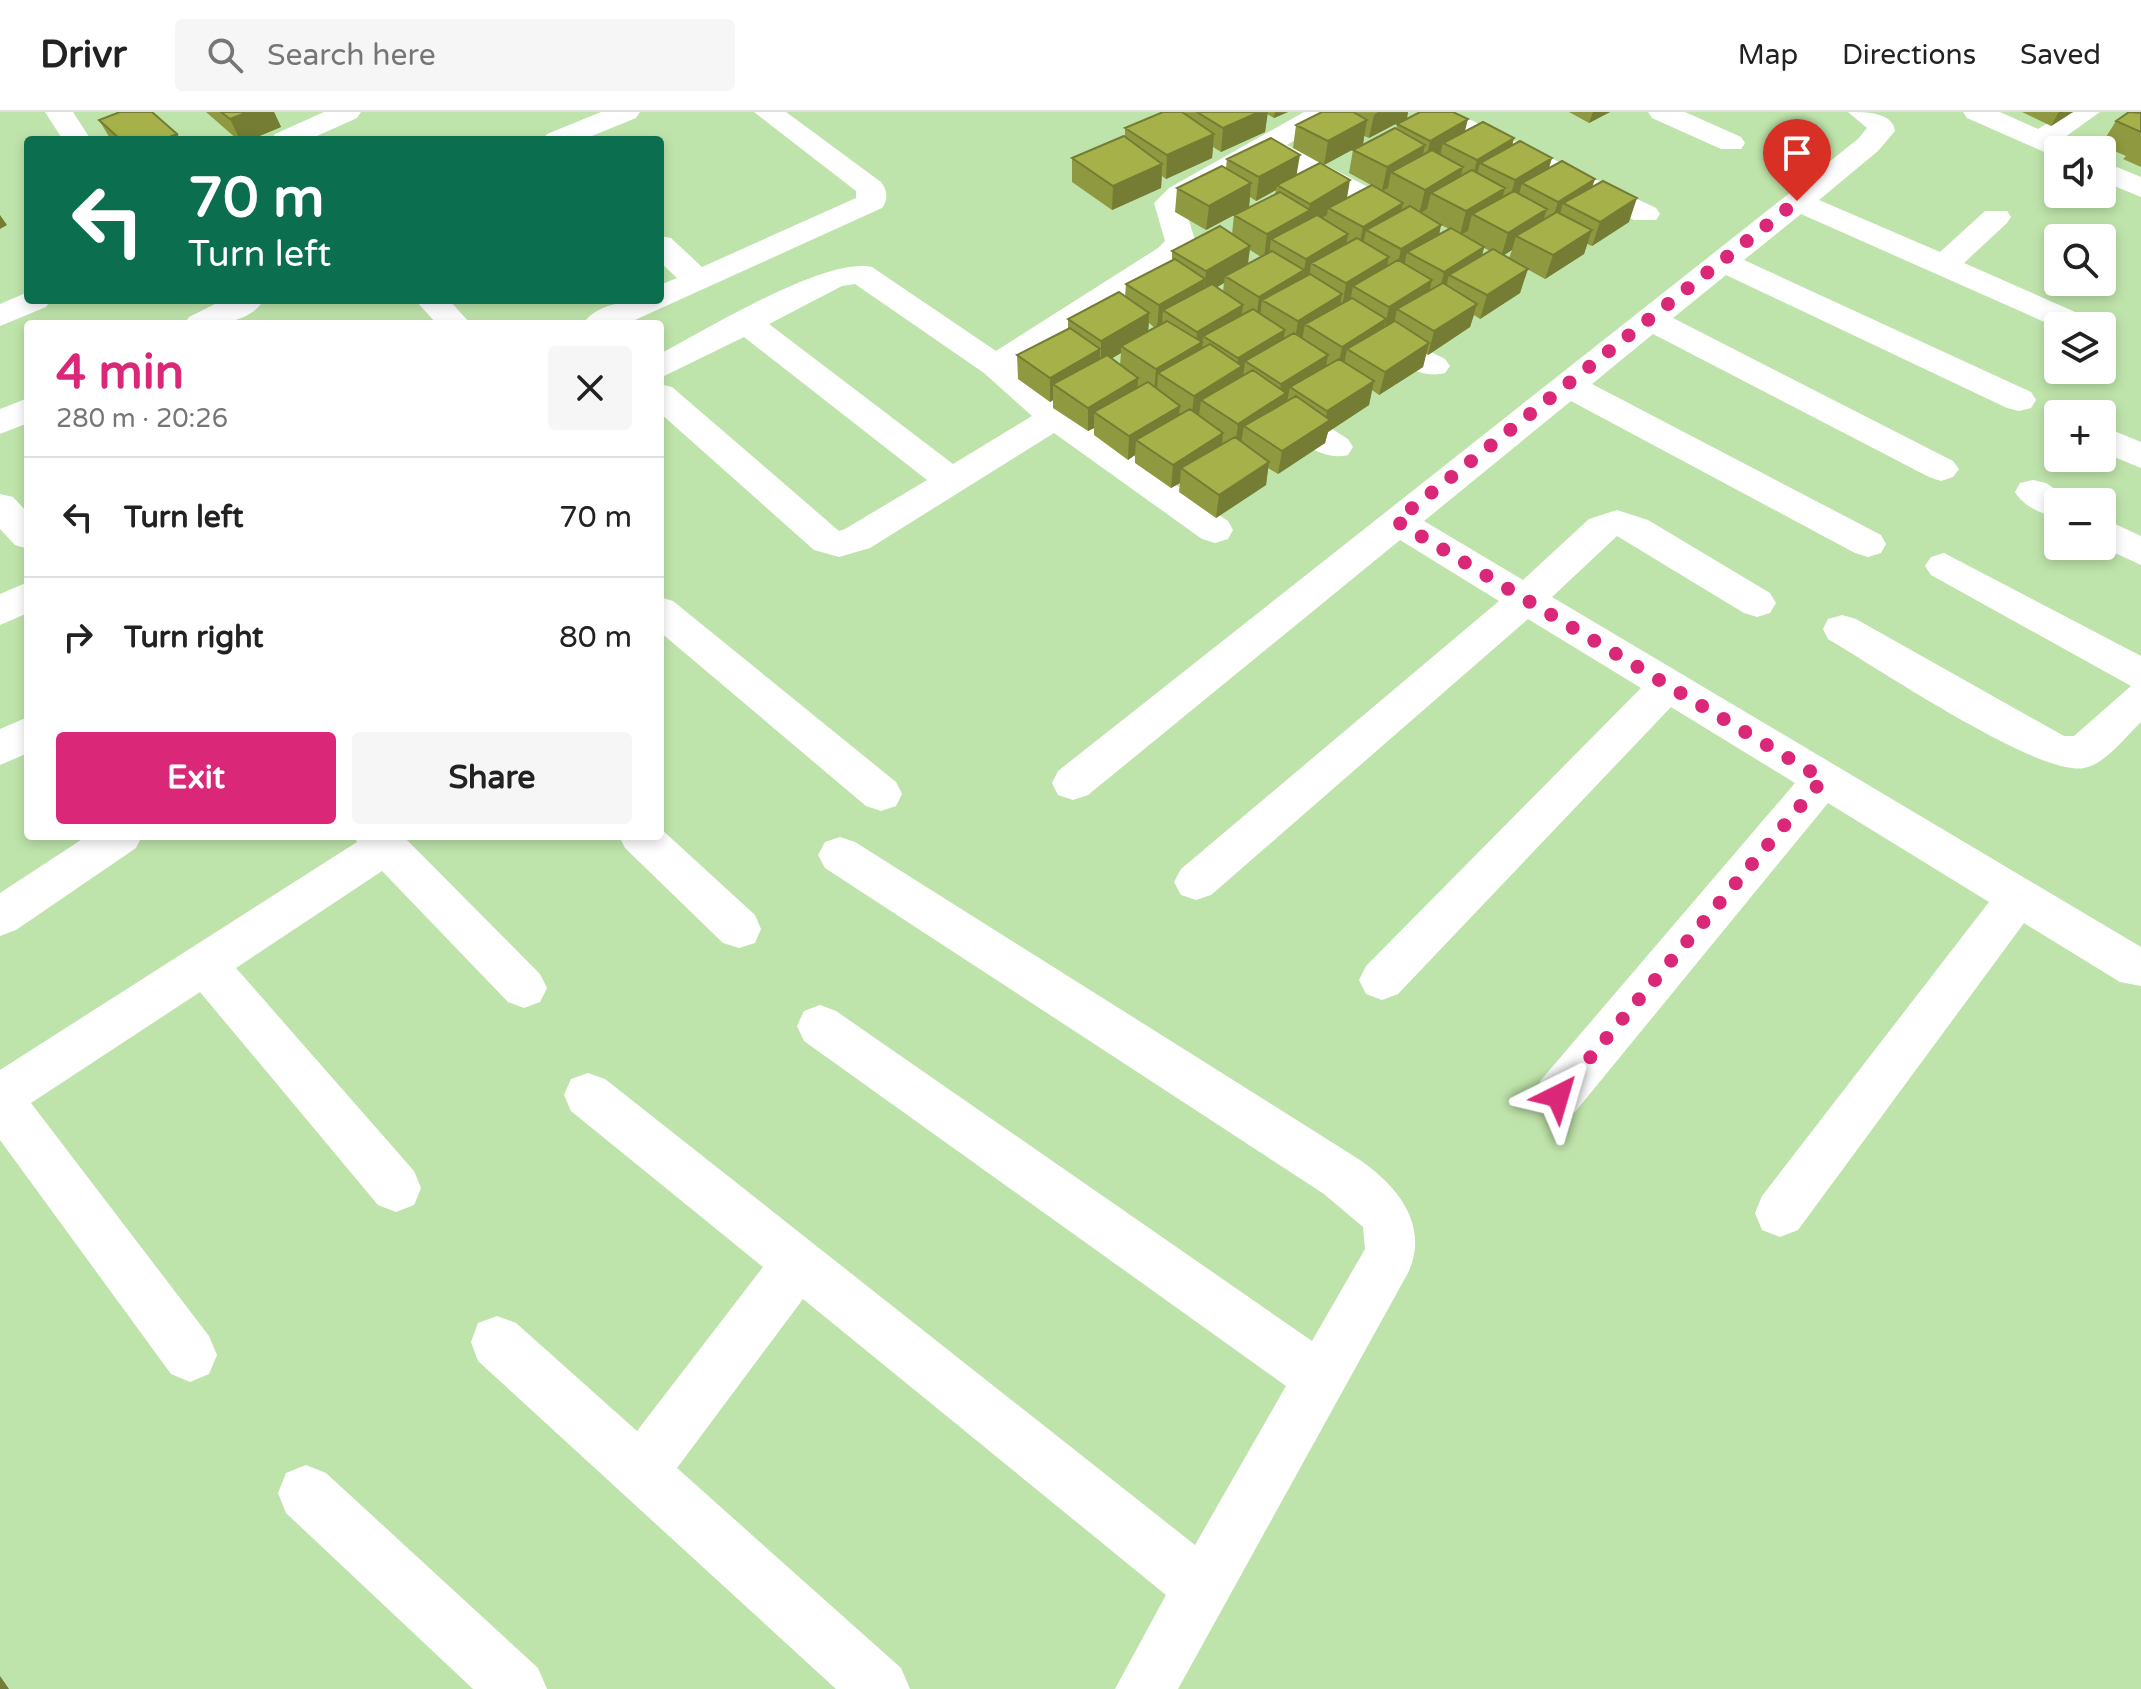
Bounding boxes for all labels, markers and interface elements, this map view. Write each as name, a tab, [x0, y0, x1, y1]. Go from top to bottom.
search box	[175, 19, 735, 91]
text: Drivr	[40, 32, 127, 78]
icon: search	[203, 33, 247, 77]
text: Search here	[267, 37, 436, 74]
text: Map	[1738, 38, 1798, 72]
text: Directions	[1842, 38, 1976, 72]
text: Saved	[2020, 38, 2101, 72]
pin	[1763, 119, 1831, 201]
icon: arrive	[1775, 131, 1819, 175]
map controls	[2044, 136, 2116, 560]
button: sound	[2044, 136, 2116, 208]
text: 70 m	[188, 165, 324, 232]
icon: left	[56, 168, 160, 272]
button: search	[2044, 224, 2116, 296]
text: Turn left	[188, 233, 331, 276]
button: layers	[2044, 312, 2116, 384]
text: 4 min	[56, 344, 184, 402]
button: close	[548, 346, 632, 430]
button: +	[2044, 400, 2116, 472]
text: 280 m · 20:26	[56, 403, 228, 434]
button: −	[2044, 488, 2116, 560]
icon: left	[56, 495, 100, 539]
text: Turn left	[124, 499, 243, 536]
text: 70 m	[559, 499, 632, 536]
icon: right	[56, 615, 100, 659]
text: Turn right	[124, 619, 264, 656]
text: 80 m	[559, 619, 632, 656]
button: Exit	[56, 732, 336, 824]
button: Share	[352, 732, 632, 824]
position arrow	[1516, 1054, 1600, 1138]

